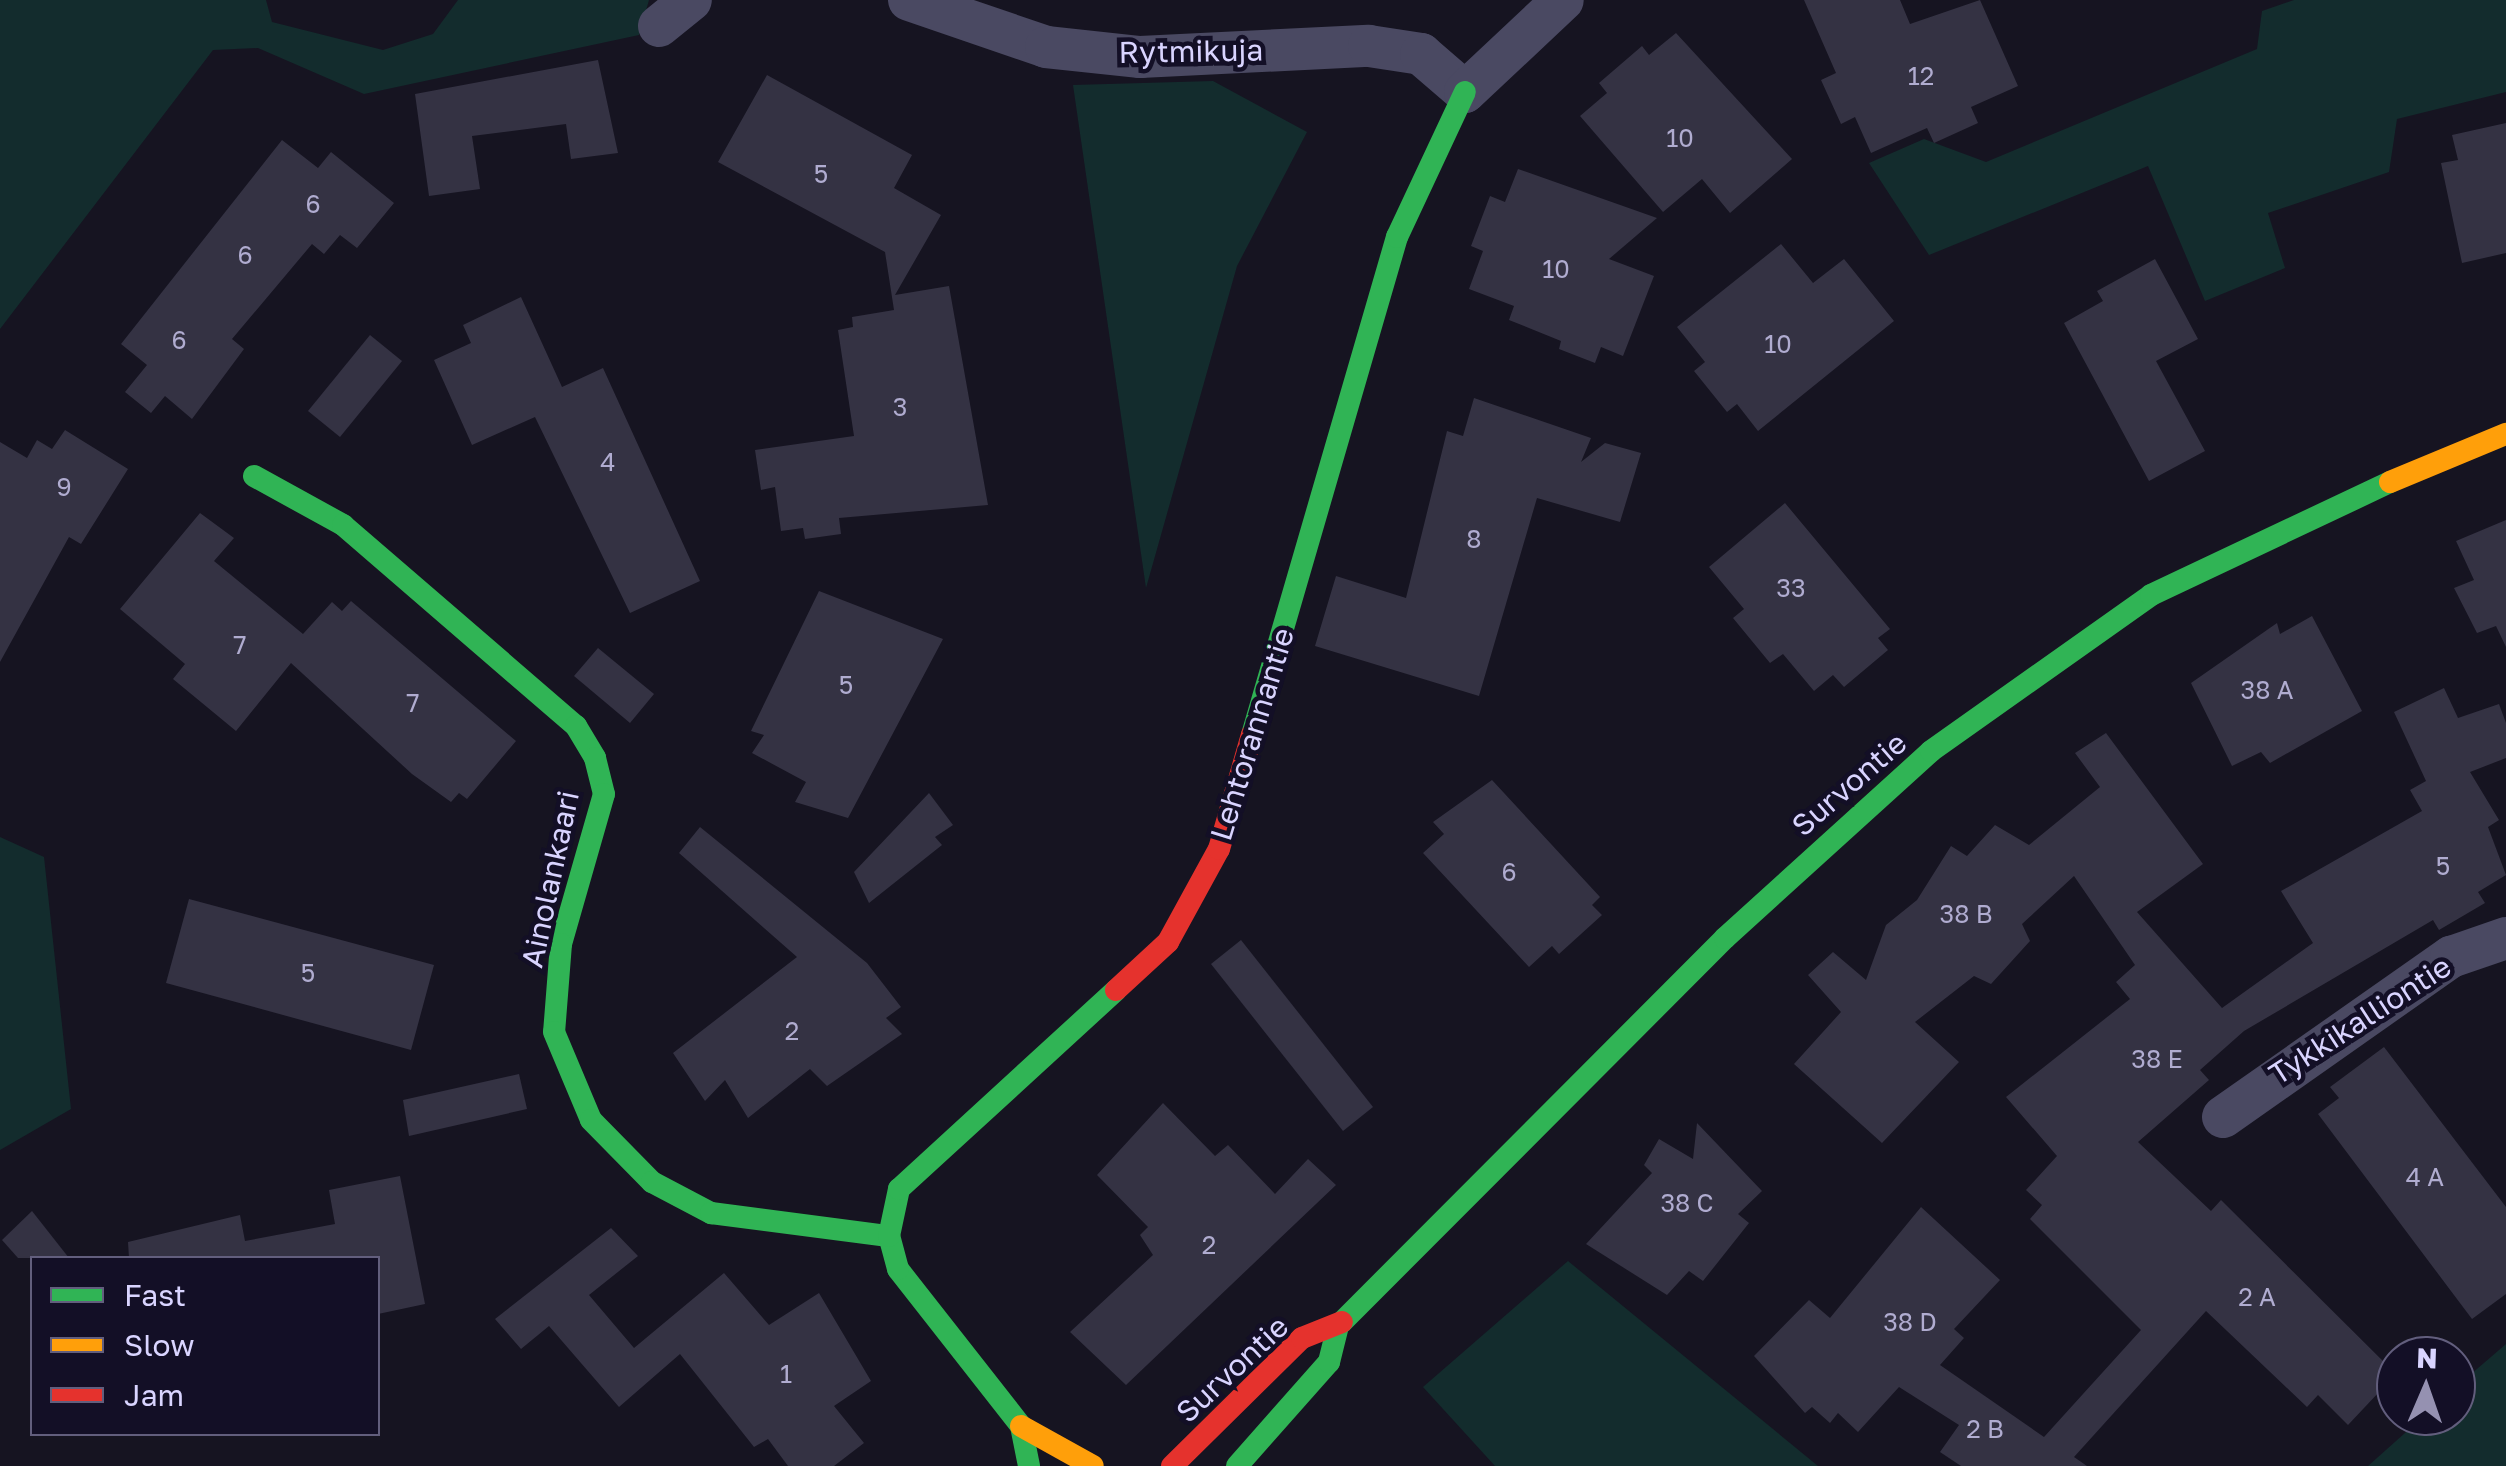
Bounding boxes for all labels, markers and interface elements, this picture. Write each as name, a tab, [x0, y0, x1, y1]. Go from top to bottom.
street label: Rytmikuja	[1118, 32, 1264, 70]
house number: 12	[1908, 61, 1934, 91]
house number: 10	[1666, 123, 1694, 153]
house number: 5	[814, 159, 828, 189]
house number: 6	[305, 189, 321, 219]
house number: 6	[237, 240, 253, 270]
house number: 10	[1542, 254, 1570, 284]
house number: 6	[171, 325, 187, 355]
house number: 10	[1764, 329, 1792, 359]
house number: 3	[893, 392, 907, 422]
house number: 4	[600, 447, 616, 477]
house number: 9	[56, 472, 72, 502]
house number: 8	[1466, 524, 1482, 554]
house number: 33	[1776, 573, 1806, 603]
street label: Lehtorannantie	[1203, 623, 1301, 845]
house number: 7	[233, 630, 247, 660]
house number: 5	[839, 670, 853, 700]
house number: 38 A	[2241, 675, 2293, 705]
house number: 7	[406, 688, 420, 718]
street label: Survontie	[1784, 725, 1914, 843]
street label: Ainolankaari	[514, 787, 586, 971]
house number: 5	[2436, 851, 2450, 881]
house number: 6	[1501, 857, 1517, 887]
house number: 38 B	[1940, 899, 1992, 929]
street label: Tykkikalliontie	[2262, 948, 2458, 1092]
house number: 5	[301, 958, 315, 988]
house number: 2	[785, 1016, 799, 1046]
house number: 38 E	[2131, 1044, 2183, 1074]
house number: 4 A	[2406, 1162, 2444, 1192]
house number: 38 C	[1660, 1188, 1714, 1218]
house number: 2	[1202, 1230, 1216, 1260]
legend	[30, 1256, 380, 1436]
text: Fast	[124, 1277, 186, 1313]
house number: 2 A	[2238, 1282, 2276, 1312]
house number: 38 D	[1883, 1307, 1937, 1337]
street label: Survontie	[1169, 1308, 1295, 1430]
text: Slow	[124, 1327, 195, 1363]
north arrow	[2376, 1336, 2476, 1436]
text: N	[2416, 1341, 2438, 1374]
house number: 1	[780, 1359, 792, 1389]
text: Jam	[124, 1377, 184, 1413]
house number: 2 B	[1966, 1414, 2004, 1444]

